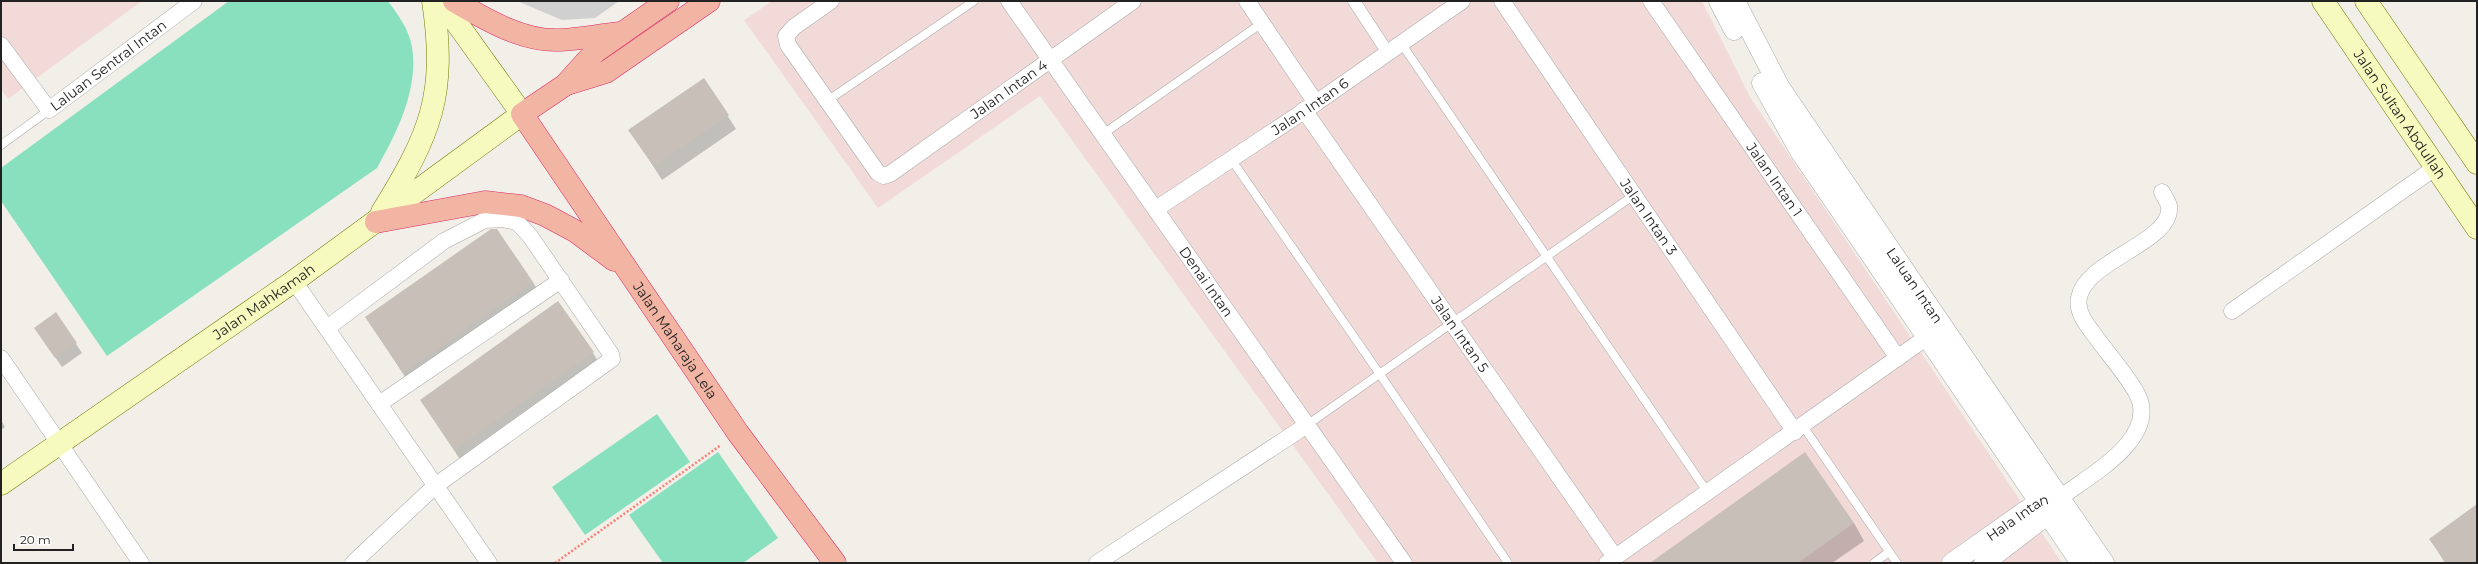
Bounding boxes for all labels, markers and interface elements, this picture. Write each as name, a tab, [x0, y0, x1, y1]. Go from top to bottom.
street label: Laluan Sentral Intan	[47, 16, 170, 115]
street label: Jalan Sultan Abdullah	[2349, 45, 2450, 183]
street label: Jalan Intan 4	[966, 55, 1052, 123]
street label: Jalan Intan 6	[1267, 74, 1353, 140]
street label: Jalan Intan 1	[1742, 138, 1806, 220]
street label: Jalan Intan 3	[1616, 174, 1681, 259]
street label: Denai Intan	[1175, 243, 1237, 320]
street label: Laluan Intan	[1882, 244, 1947, 327]
street label: Jalan Mahkamah	[208, 260, 319, 344]
street label: Jalan Maharaja Lela	[629, 278, 721, 402]
street label: Jalan Intan 5	[1427, 292, 1493, 376]
street label: Hala Intan	[1983, 490, 2050, 545]
scale bar	[14, 526, 73, 552]
text: 20 m	[20, 532, 51, 547]

